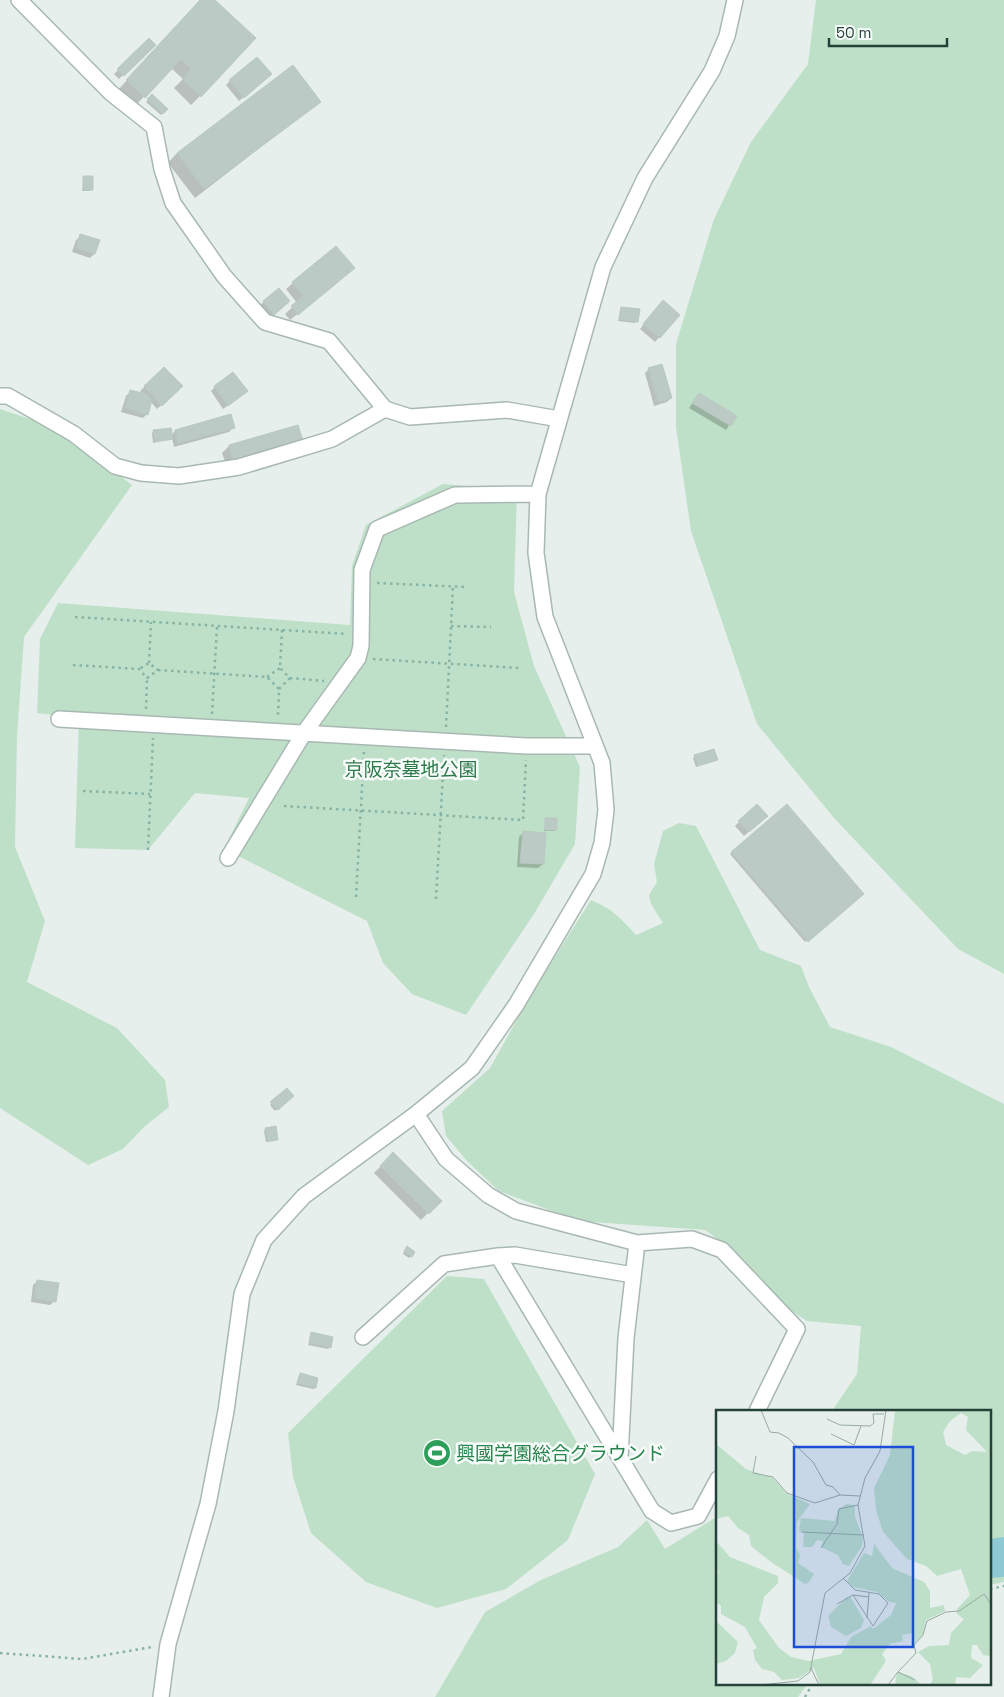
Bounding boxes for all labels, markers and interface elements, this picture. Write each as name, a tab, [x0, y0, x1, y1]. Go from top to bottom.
scale bar	[829, 15, 946, 47]
text: 50 m	[836, 23, 871, 42]
park label: 京阪奈墓地公園	[344, 757, 478, 782]
inset map	[716, 1410, 992, 1684]
sports icon: 興國学園総合グラウンド	[422, 1438, 452, 1468]
place label: 興國学園総合グラウンド	[456, 1441, 665, 1466]

